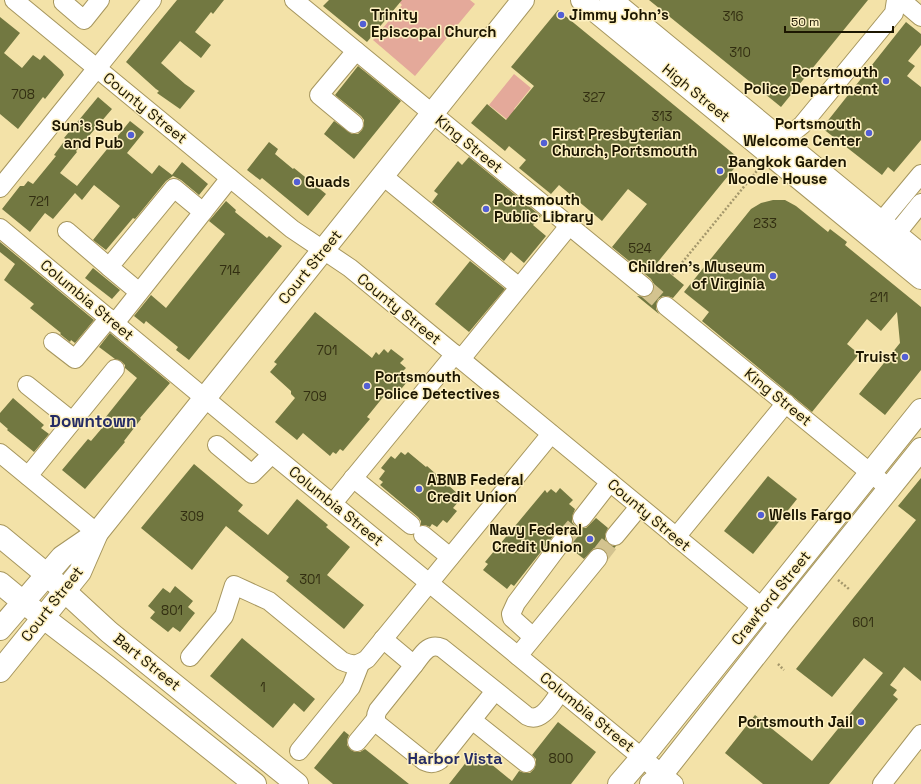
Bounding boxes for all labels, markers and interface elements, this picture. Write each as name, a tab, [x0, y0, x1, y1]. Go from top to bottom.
place label: Trinity Episcopal Church	[371, 5, 496, 41]
place label: Jimmy John's	[569, 5, 669, 24]
house number: 316	[722, 8, 744, 25]
scale bar	[785, 8, 893, 34]
marker: Jimmy John's	[556, 10, 566, 20]
text: 50 m	[791, 14, 819, 30]
marker: Trinity Episcopal Church	[358, 19, 368, 29]
house number: 310	[729, 44, 751, 61]
street label: High Street	[658, 59, 734, 126]
place label: Portsmouth Police Department	[744, 62, 878, 98]
street label: County Street	[99, 68, 191, 147]
marker: Portsmouth Police Department	[881, 76, 891, 86]
house number: 708	[11, 86, 35, 103]
house number: 327	[583, 89, 605, 106]
house number: 313	[652, 108, 673, 125]
street label: King Street	[432, 111, 507, 177]
place label: Portsmouth Welcome Center	[743, 114, 861, 150]
place label: Sun's Sub and Pub	[52, 116, 123, 152]
place label: First Presbyterian Church, Portsmouth	[552, 124, 698, 160]
marker: Portsmouth Welcome Center	[864, 128, 874, 138]
marker: Sun's Sub and Pub	[126, 130, 136, 140]
marker: First Presbyterian Church, Portsmouth	[539, 138, 549, 148]
place label: Bangkok Garden Noodle House	[728, 152, 847, 188]
marker: Bangkok Garden Noodle House	[715, 166, 725, 176]
place label: Guads	[305, 172, 350, 191]
marker: Guads	[292, 177, 302, 187]
place label: Portsmouth Public Library	[494, 190, 594, 226]
house number: 721	[29, 193, 49, 210]
marker: Portsmouth Public Library	[481, 204, 491, 214]
house number: 233	[753, 215, 777, 232]
street label: Court Street	[274, 226, 345, 308]
house number: 524	[628, 240, 652, 257]
street label: Columbia Street	[37, 255, 138, 344]
place label: Children's Museum of Virginia	[628, 257, 765, 293]
house number: 714	[220, 262, 240, 279]
street label: County Street	[353, 269, 445, 348]
marker: Children's Museum of Virginia	[768, 271, 778, 281]
house number: 211	[870, 289, 888, 306]
house number: 701	[316, 342, 338, 359]
place label: Truist	[855, 347, 897, 366]
marker: Truist	[900, 352, 910, 362]
street label: King Street	[741, 364, 816, 430]
place label: Portsmouth Police Detectives	[375, 367, 500, 403]
marker: Portsmouth Police Detectives	[362, 381, 372, 391]
house number: 709	[303, 388, 327, 405]
district label: Downtown	[50, 410, 136, 432]
street label: Columbia Street	[285, 462, 388, 550]
place label: ABNB Federal Credit Union	[427, 470, 524, 506]
street label: County Street	[604, 474, 695, 555]
marker: ABNB Federal Credit Union	[414, 484, 424, 494]
place label: Wells Fargo	[769, 505, 852, 524]
house number: 309	[180, 508, 204, 525]
marker: Wells Fargo	[756, 510, 766, 520]
place label: Navy Federal Credit Union	[489, 520, 582, 556]
marker: Navy Federal Credit Union	[585, 534, 595, 544]
street label: Crawford Street	[727, 547, 814, 649]
street label: Court Street	[16, 562, 87, 645]
house number: 301	[299, 571, 321, 588]
house number: 801	[161, 602, 183, 619]
house number: 601	[852, 614, 874, 631]
street label: Bart Street	[110, 629, 185, 694]
street label: Columbia Street	[536, 668, 639, 756]
house number: 1	[260, 679, 266, 696]
place label: Portsmouth Jail	[738, 712, 853, 731]
marker: Portsmouth Jail	[856, 717, 866, 727]
district label: Harbor Vista	[407, 748, 503, 769]
house number: 800	[549, 750, 573, 767]

